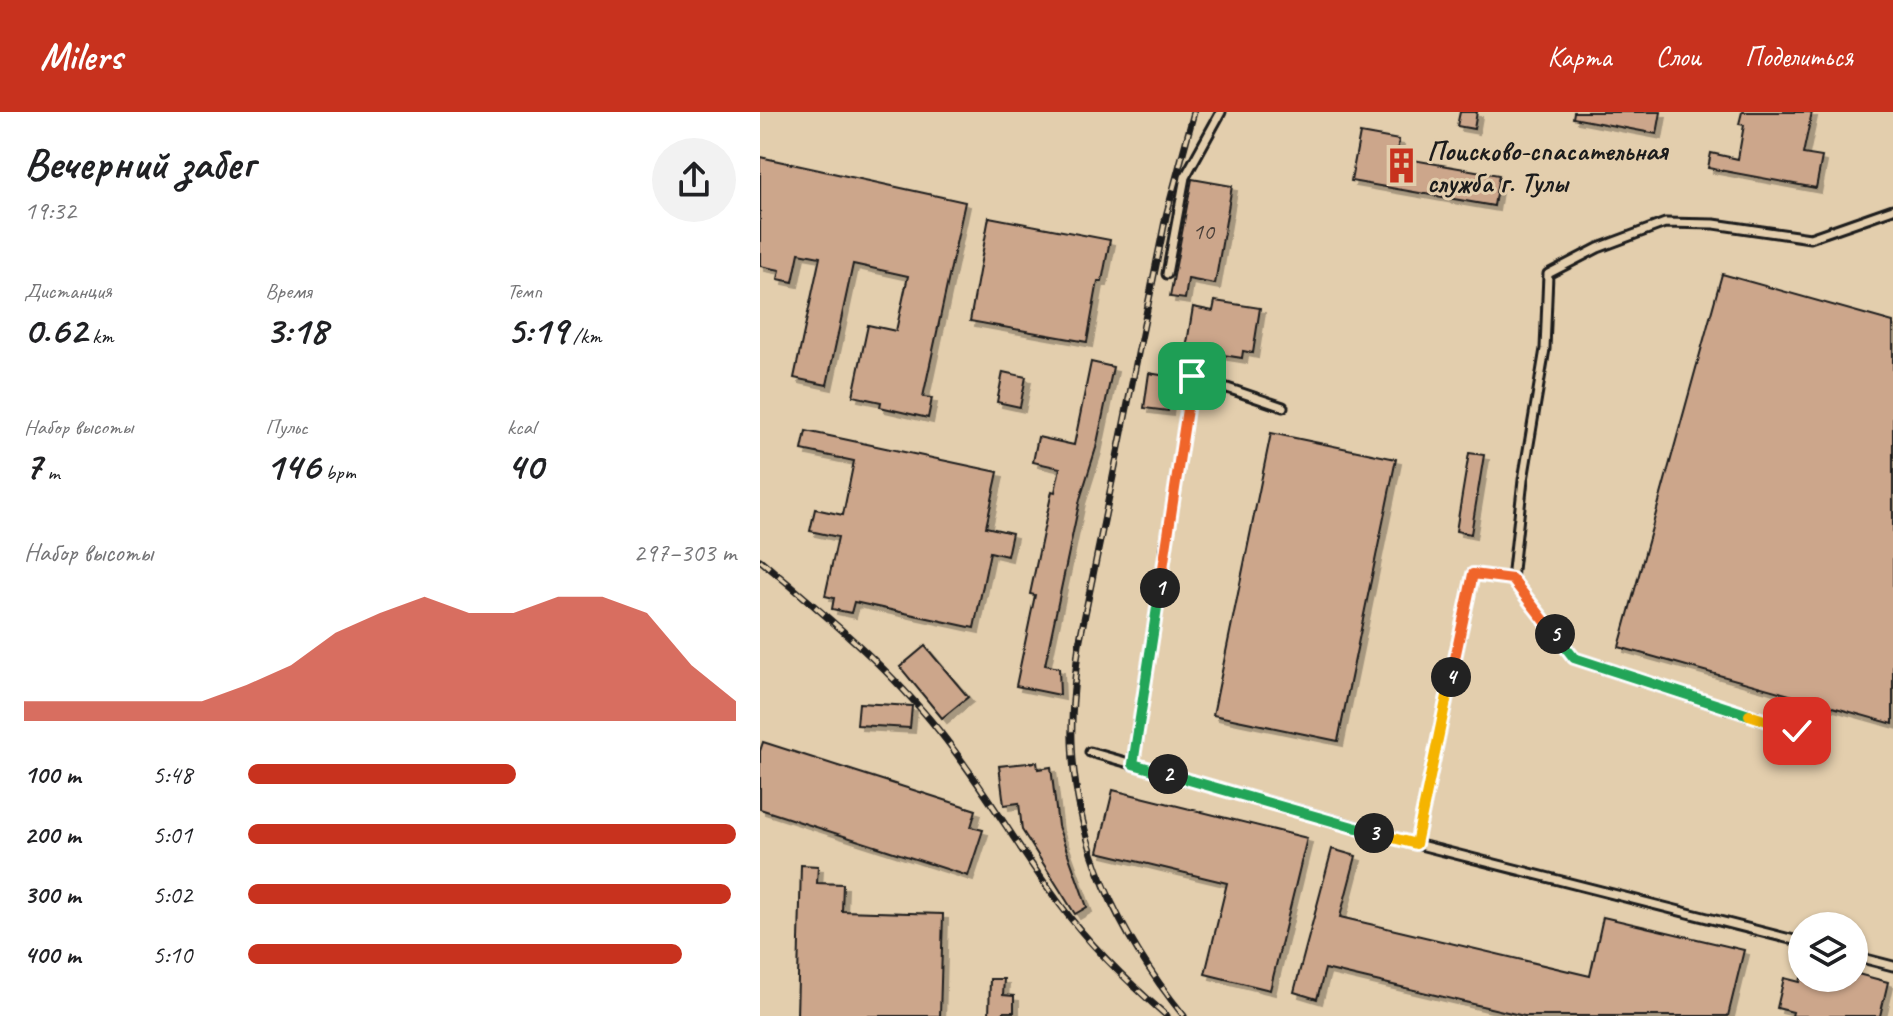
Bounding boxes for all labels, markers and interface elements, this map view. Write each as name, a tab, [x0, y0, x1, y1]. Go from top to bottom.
text: Milers	[40, 33, 122, 80]
text: Карта	[1548, 39, 1612, 74]
text: Слои	[1656, 39, 1701, 74]
text: Поделиться	[1745, 39, 1853, 74]
place label: Поисково-спасательная служба г. Тулы	[1427, 133, 1669, 200]
text: Вечерний забег	[24, 136, 254, 191]
button: share	[652, 138, 736, 222]
building icon: Поисково-спасательная служба г. Тулы	[1382, 147, 1420, 185]
text: 19:32	[24, 194, 76, 227]
house number: 10	[1192, 216, 1216, 246]
text: Дистанция	[24, 277, 112, 305]
text: Время	[265, 277, 312, 305]
text: Темп	[507, 277, 542, 305]
text: 0.62	[24, 305, 87, 355]
text: 3:18	[265, 305, 327, 355]
text: 5:19	[507, 305, 567, 355]
text: km	[87, 322, 114, 350]
text: /km	[567, 322, 602, 350]
pin	[1158, 342, 1226, 410]
icon: arrive	[1170, 354, 1214, 398]
text: Набор высоты	[24, 413, 133, 441]
text: Пульс	[265, 413, 308, 441]
text: kcal	[507, 413, 536, 441]
text: 7	[24, 441, 42, 491]
text: 146	[265, 441, 320, 491]
text: 40	[507, 441, 543, 491]
text: m	[42, 458, 60, 486]
text: bpm	[320, 458, 356, 486]
text: Набор высоты	[24, 536, 153, 569]
text: 297–303 m	[633, 536, 736, 569]
pin: 1	[1140, 568, 1180, 608]
text: 1	[1155, 574, 1165, 602]
pin: 5	[1535, 614, 1575, 654]
text: 5	[1550, 620, 1560, 648]
pin: 4	[1431, 657, 1471, 697]
text: 4	[1446, 663, 1456, 691]
pin	[1763, 697, 1831, 765]
icon: check	[1775, 709, 1819, 753]
pin: 2	[1148, 754, 1188, 794]
text: 100 m	[24, 758, 80, 791]
text: 5:48	[152, 758, 192, 791]
text: 2	[1163, 760, 1173, 788]
pin: 3	[1354, 813, 1394, 853]
text: 200 m	[24, 818, 80, 851]
text: 5:01	[152, 818, 192, 851]
text: 3	[1369, 819, 1379, 847]
text: 300 m	[24, 878, 80, 911]
text: 5:02	[152, 878, 192, 911]
map controls	[1788, 912, 1868, 992]
button: layers	[1788, 912, 1868, 992]
text: 400 m	[24, 938, 80, 971]
text: 5:10	[152, 938, 192, 971]

